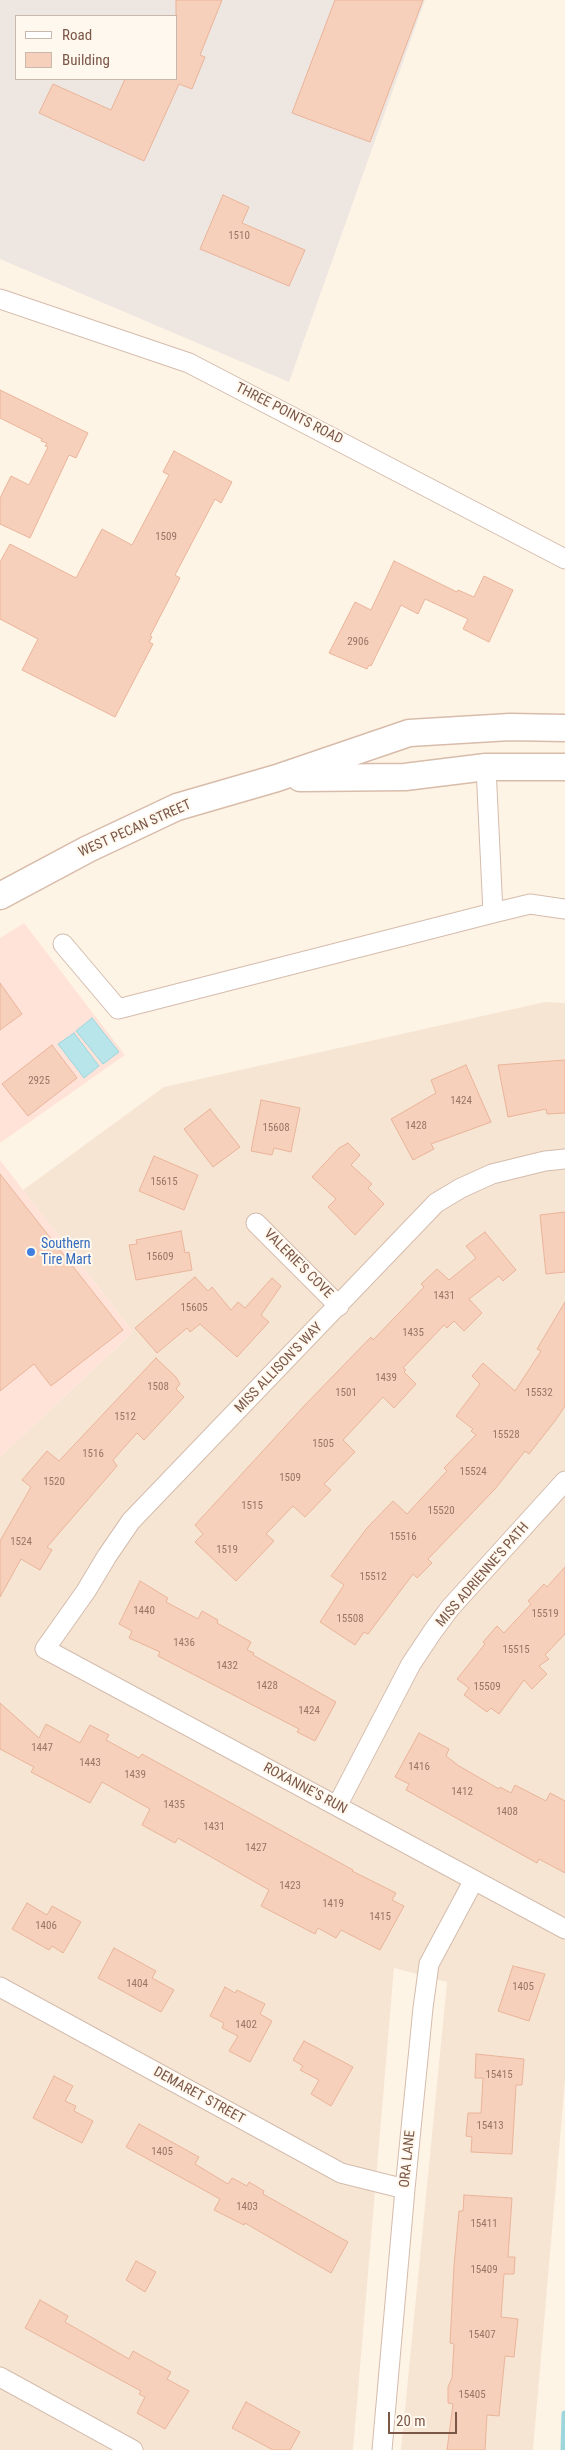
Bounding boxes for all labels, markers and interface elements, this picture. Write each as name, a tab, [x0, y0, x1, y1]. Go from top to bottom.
legend	[15, 15, 178, 80]
text: Road	[62, 26, 92, 44]
text: Building	[62, 51, 110, 69]
house number: 1510	[228, 229, 250, 243]
street label: THREE POINTS ROAD	[233, 380, 345, 448]
house number: 1509	[155, 530, 177, 544]
house number: 2906	[347, 635, 369, 649]
street label: WEST PECAN STREET	[76, 797, 194, 861]
house number: 2925	[28, 1074, 50, 1088]
house number: 1424	[450, 1094, 472, 1108]
house number: 1428	[405, 1119, 427, 1133]
house number: 15608	[262, 1121, 290, 1135]
house number: 15615	[150, 1175, 178, 1189]
street label: VALERIE'S COVE	[260, 1226, 336, 1302]
place label: Southern Tire Mart	[41, 1236, 91, 1268]
marker: Southern Tire Mart	[25, 1246, 37, 1258]
house number: 15609	[146, 1250, 174, 1264]
house number: 1431	[433, 1289, 455, 1303]
house number: 15605	[180, 1301, 208, 1315]
street label: MISS ALLISON'S WAY	[232, 1319, 326, 1417]
house number: 1435	[402, 1326, 424, 1340]
house number: 1439	[375, 1371, 397, 1385]
house number: 1508	[147, 1380, 169, 1394]
house number: 1501	[335, 1386, 357, 1400]
house number: 15532	[525, 1386, 553, 1400]
house number: 1512	[114, 1410, 136, 1424]
house number: 15528	[492, 1428, 520, 1442]
house number: 1505	[312, 1437, 334, 1451]
house number: 1516	[82, 1447, 104, 1461]
house number: 15524	[459, 1465, 487, 1479]
house number: 1509	[279, 1471, 301, 1485]
house number: 1520	[43, 1475, 65, 1489]
house number: 1515	[241, 1499, 263, 1513]
house number: 15520	[427, 1504, 455, 1518]
street label: MISS ADRIENNE'S PATH	[433, 1519, 533, 1631]
house number: 15516	[389, 1530, 417, 1544]
house number: 1524	[10, 1535, 32, 1549]
house number: 1519	[216, 1543, 238, 1557]
house number: 15512	[359, 1570, 387, 1584]
house number: 1440	[133, 1604, 155, 1618]
house number: 15519	[531, 1607, 559, 1621]
house number: 15508	[336, 1612, 364, 1626]
house number: 1436	[173, 1636, 195, 1650]
house number: 15515	[502, 1643, 530, 1657]
house number: 1432	[216, 1659, 238, 1673]
house number: 1428	[256, 1679, 278, 1693]
house number: 15509	[473, 1680, 501, 1694]
house number: 1424	[298, 1704, 320, 1718]
house number: 1447	[31, 1741, 53, 1755]
house number: 1443	[79, 1756, 101, 1770]
street label: ROXANNE'S RUN	[260, 1760, 350, 1818]
house number: 1416	[408, 1760, 430, 1774]
house number: 1439	[124, 1768, 146, 1782]
house number: 1412	[451, 1785, 473, 1799]
house number: 1435	[163, 1798, 185, 1812]
house number: 1408	[496, 1805, 518, 1819]
house number: 1431	[203, 1820, 225, 1834]
house number: 1427	[245, 1841, 267, 1855]
house number: 1423	[279, 1879, 301, 1893]
house number: 1419	[322, 1897, 344, 1911]
house number: 1415	[369, 1910, 391, 1924]
house number: 1406	[35, 1919, 57, 1933]
house number: 1404	[126, 1977, 148, 1991]
house number: 1405	[512, 1980, 534, 1994]
house number: 1402	[235, 2018, 257, 2032]
street label: DEMARET STREET	[150, 2064, 248, 2128]
house number: 15415	[485, 2068, 513, 2082]
house number: 15413	[476, 2119, 504, 2133]
street label: ORA LANE	[397, 2129, 419, 2189]
house number: 1405	[151, 2145, 173, 2159]
house number: 1403	[236, 2200, 258, 2214]
house number: 15411	[470, 2217, 498, 2231]
house number: 15409	[470, 2263, 498, 2277]
house number: 15407	[468, 2328, 496, 2342]
house number: 15405	[458, 2388, 486, 2402]
scale bar	[390, 2402, 459, 2434]
text: 20 m	[396, 2412, 426, 2430]

